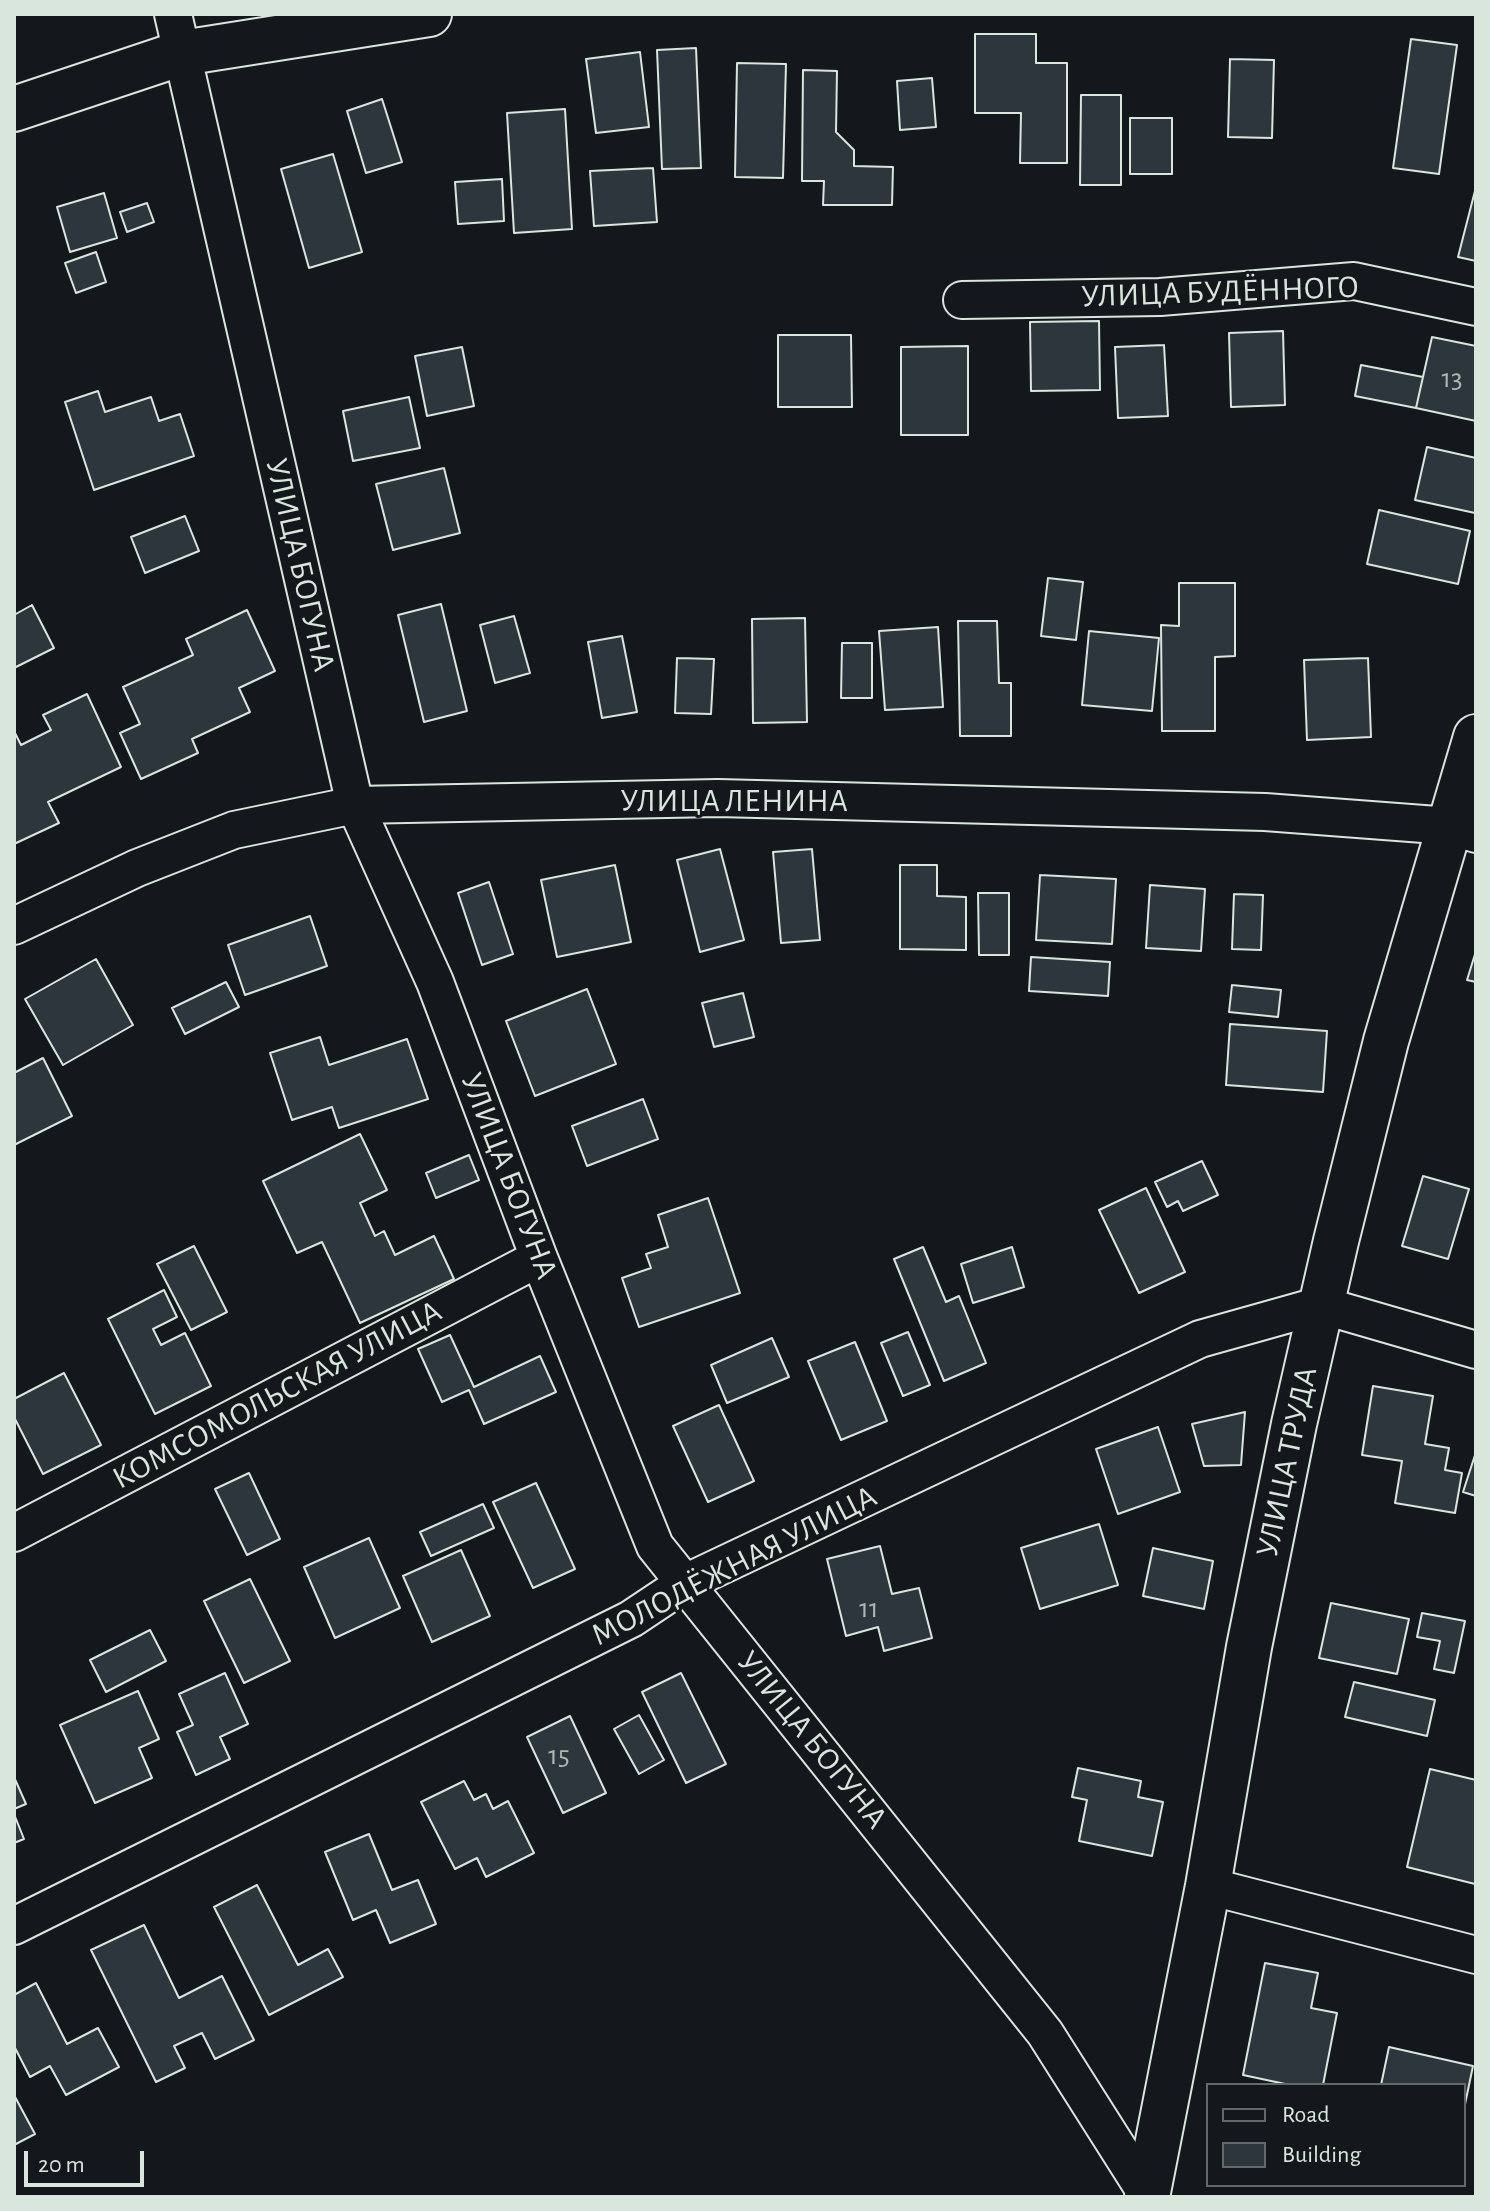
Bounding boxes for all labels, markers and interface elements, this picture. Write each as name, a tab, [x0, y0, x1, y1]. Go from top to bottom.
street label: УЛИЦА БУДЁННОГО	[1080, 268, 1360, 316]
house number: 13	[1441, 362, 1463, 396]
street label: УЛИЦА БОГУНА	[257, 455, 343, 675]
street label: УЛИЦА ЛЕНИНА	[620, 782, 848, 820]
street label: УЛИЦА БОГУНА	[452, 1068, 566, 1284]
street label: КОМСОМОЛЬСКАЯ УЛИЦА	[106, 1292, 448, 1498]
street label: УЛИЦА ТРУДА	[1248, 1363, 1326, 1561]
street label: МОЛОДЁЖНАЯ УЛИЦА	[585, 1477, 883, 1655]
house number: 11	[859, 1592, 879, 1626]
street label: УЛИЦА БОГУНА	[729, 1643, 895, 1837]
house number: 15	[548, 1739, 570, 1773]
legend	[1206, 2083, 1466, 2187]
text: Road	[1282, 2103, 1330, 2127]
scale bar	[28, 2135, 148, 2185]
text: Building	[1282, 2143, 1361, 2167]
text: 20 m	[38, 2153, 85, 2177]

